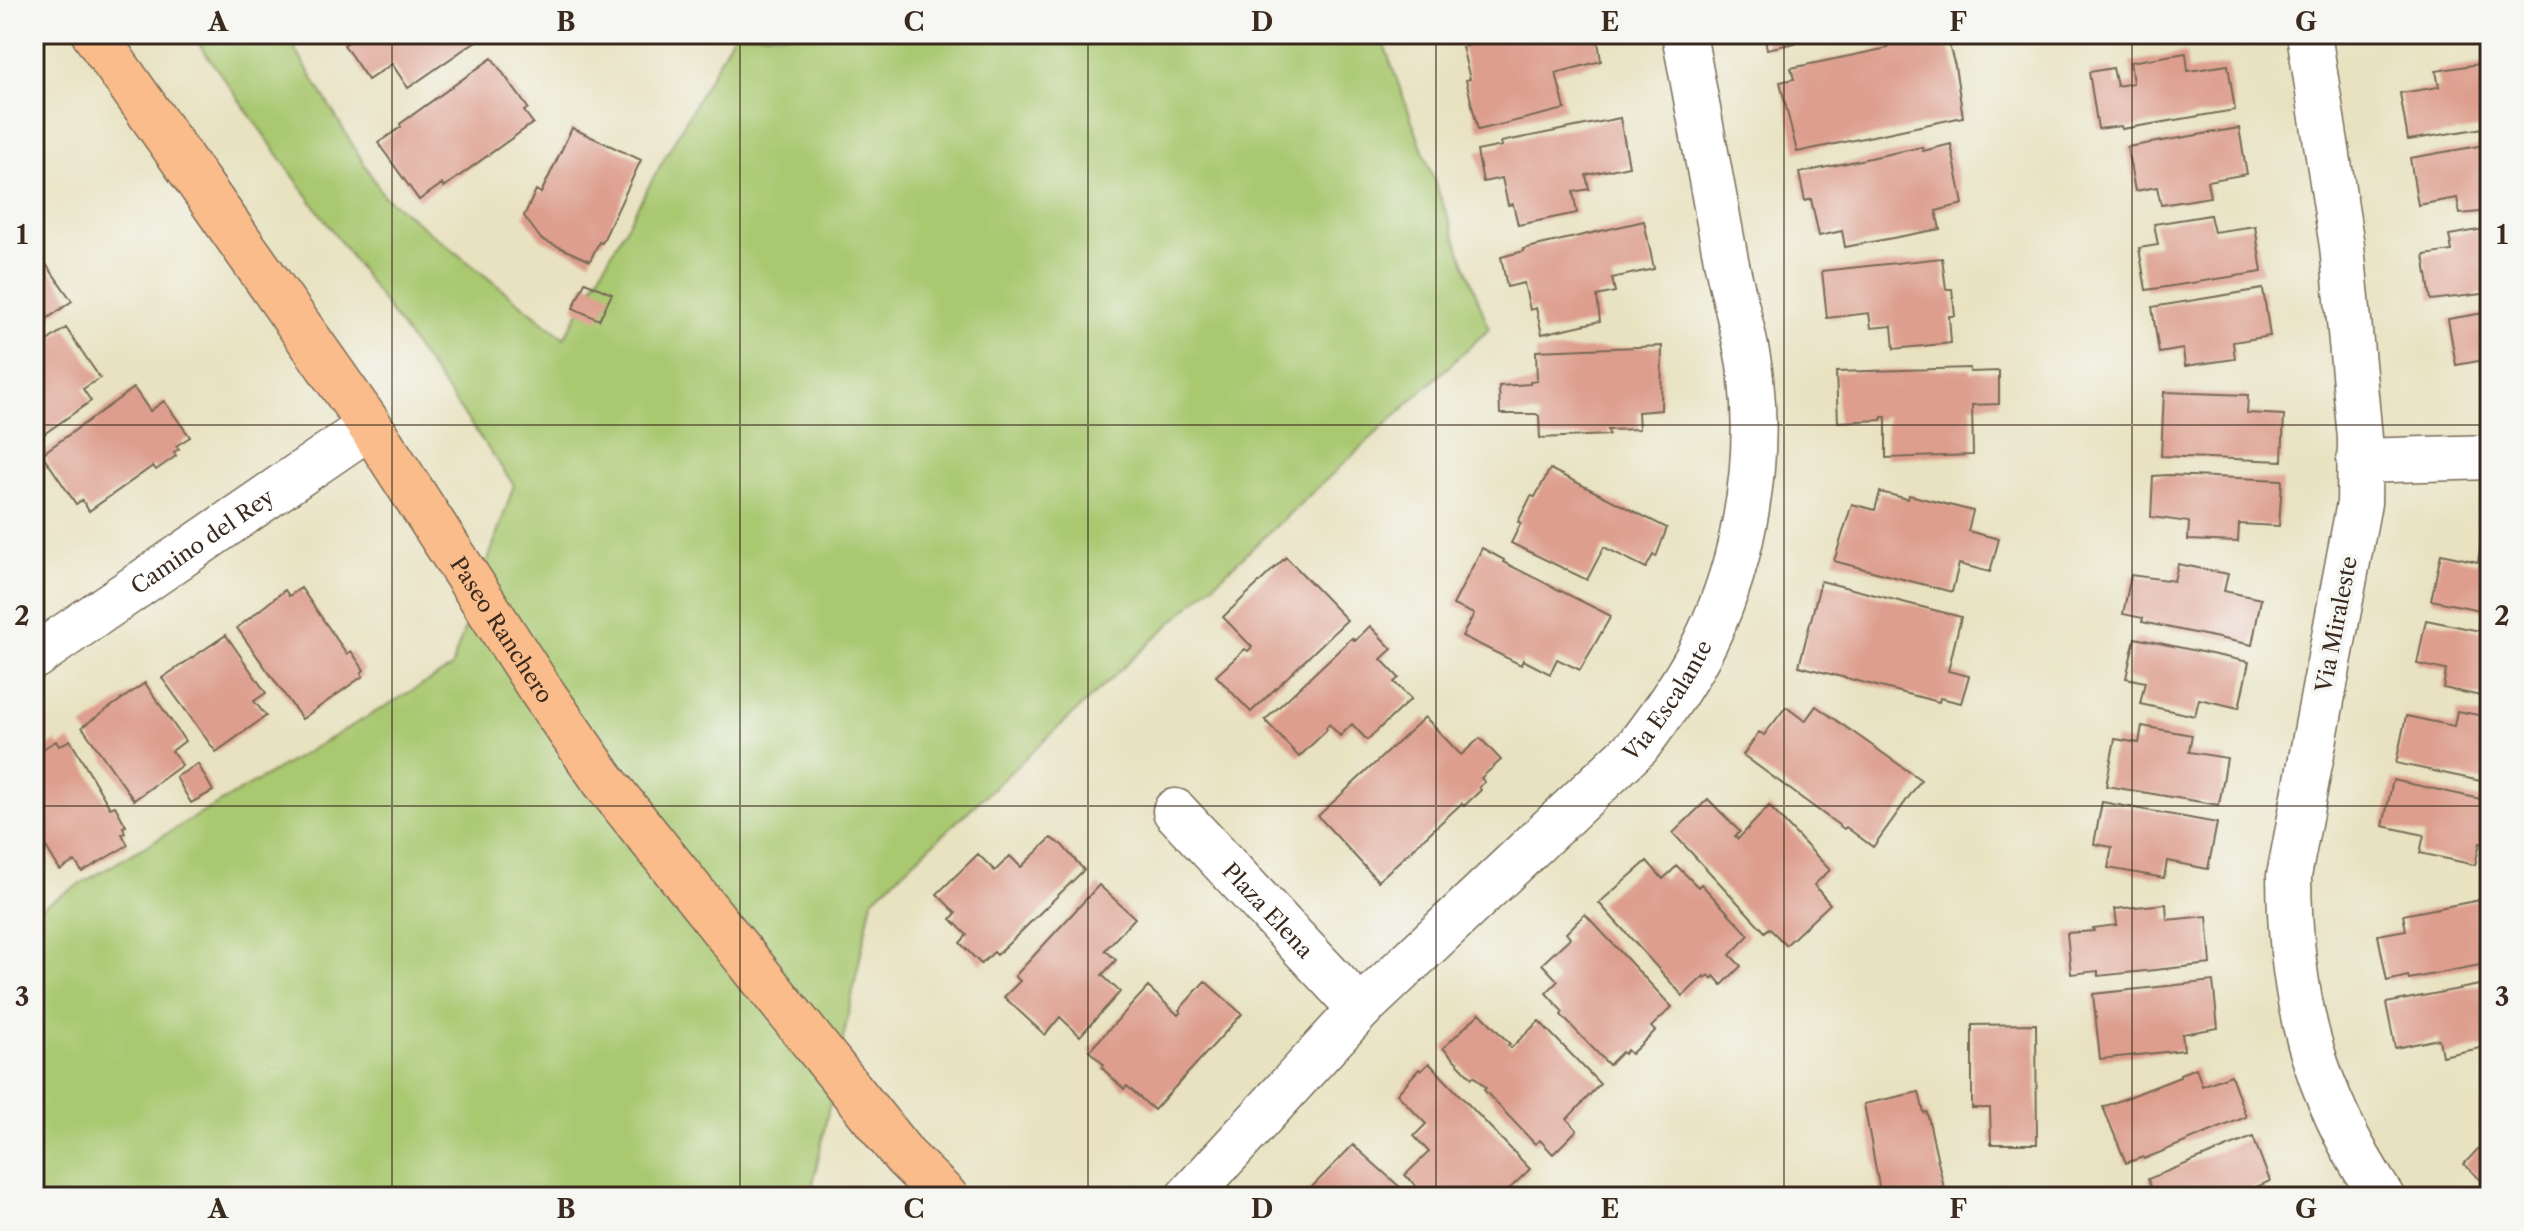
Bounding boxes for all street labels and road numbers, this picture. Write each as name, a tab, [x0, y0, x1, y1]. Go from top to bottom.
street label: Camino del Rey	[126, 483, 280, 600]
street label: Paseo Ranchero	[444, 552, 559, 708]
street label: Via Miraleste	[2310, 554, 2363, 695]
street label: Via Escalante	[1617, 636, 1718, 767]
street label: Plaza Elena	[1216, 857, 1319, 964]

